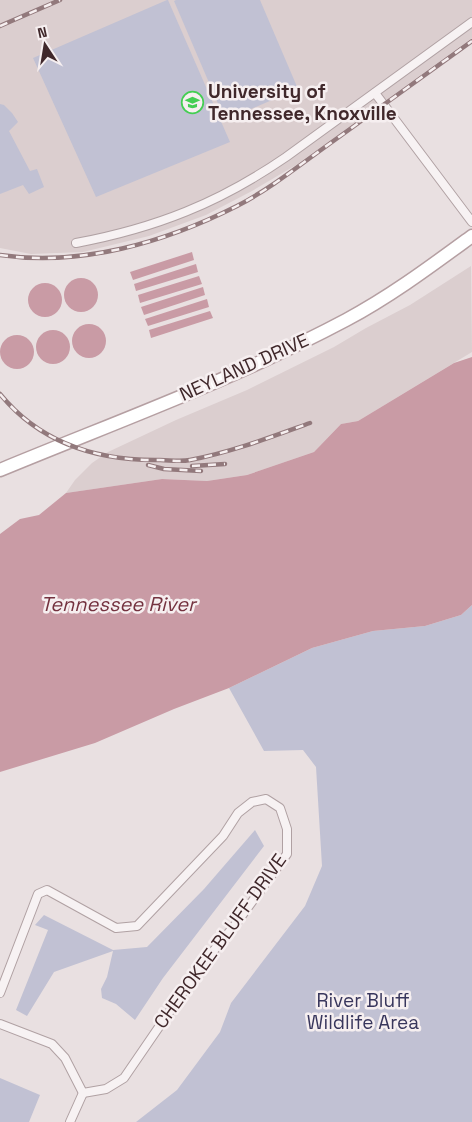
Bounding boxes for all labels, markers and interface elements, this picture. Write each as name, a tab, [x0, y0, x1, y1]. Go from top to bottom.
north arrow	[20, 20, 70, 70]
text: N	[36, 23, 49, 42]
place label: University of Tennessee, Knoxville	[208, 79, 397, 126]
school or university icon: University of Tennessee, Knoxville	[180, 90, 204, 114]
street label: NEYLAND DRIVE	[175, 327, 313, 407]
water label: Tennessee River	[40, 591, 198, 617]
street label: CHEROKEE BLUFF DRIVE	[148, 849, 292, 1033]
park label: River Bluff Wildlife Area	[307, 988, 419, 1035]

